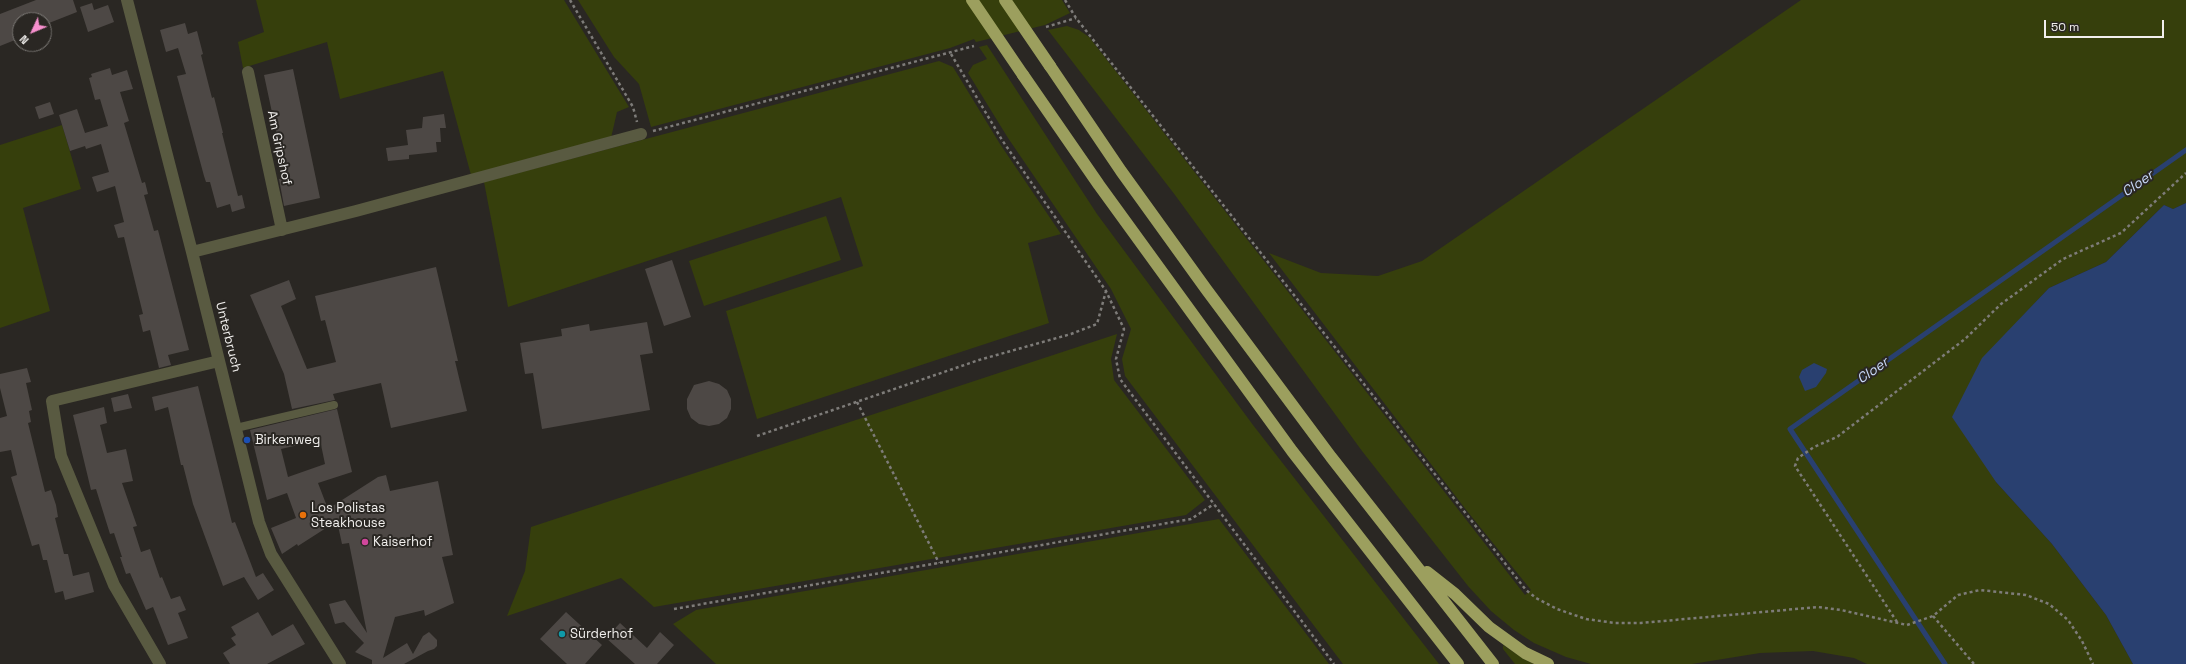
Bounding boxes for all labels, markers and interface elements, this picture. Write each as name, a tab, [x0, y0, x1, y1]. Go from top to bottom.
north arrow	[12, 12, 52, 52]
scale bar	[2046, 12, 2166, 38]
text: 50 m	[2051, 19, 2079, 35]
text: N	[16, 32, 32, 47]
street label: Am Gripshof	[263, 109, 295, 187]
water label: Cloer	[2119, 167, 2157, 201]
street label: Unterbruch	[212, 300, 244, 374]
water label: Cloer	[1854, 354, 1892, 388]
place label: Birkenweg	[255, 432, 320, 448]
marker: Birkenweg	[242, 435, 252, 445]
place label: Los Polistas Steakhouse	[311, 500, 385, 531]
marker: Los Polistas Steakhouse	[298, 510, 308, 520]
place label: Kaiserhof	[373, 534, 433, 550]
marker: Kaiserhof	[360, 537, 370, 547]
place label: Sürderhof	[570, 626, 633, 642]
marker: Sürderhof	[557, 629, 567, 639]

